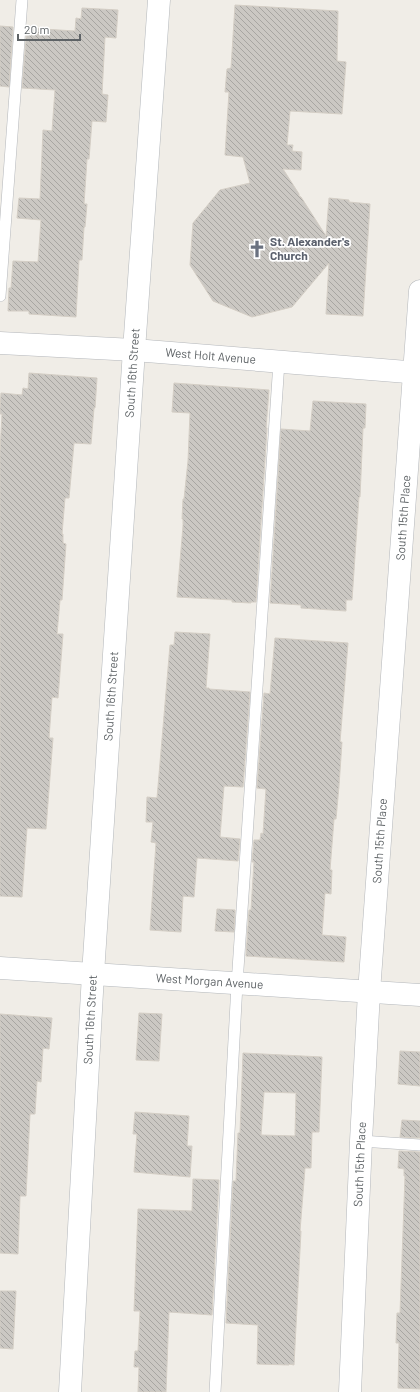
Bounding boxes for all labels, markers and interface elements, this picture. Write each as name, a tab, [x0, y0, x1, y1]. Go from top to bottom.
scale bar	[18, 16, 80, 42]
text: 20 m	[24, 22, 50, 36]
place label: St. Alexander's Church	[270, 234, 350, 262]
church icon: St. Alexander's Church	[247, 239, 267, 259]
street label: South 16th Street	[122, 328, 142, 418]
street label: West Holt Avenue	[165, 345, 257, 366]
street label: South 15th Place	[392, 474, 413, 561]
street label: South 16th Street	[100, 651, 120, 741]
street label: South 15th Place	[369, 798, 389, 884]
street label: West Morgan Avenue	[155, 970, 264, 991]
street label: South 16th Street	[80, 974, 99, 1065]
street label: South 15th Place	[350, 1121, 368, 1207]

